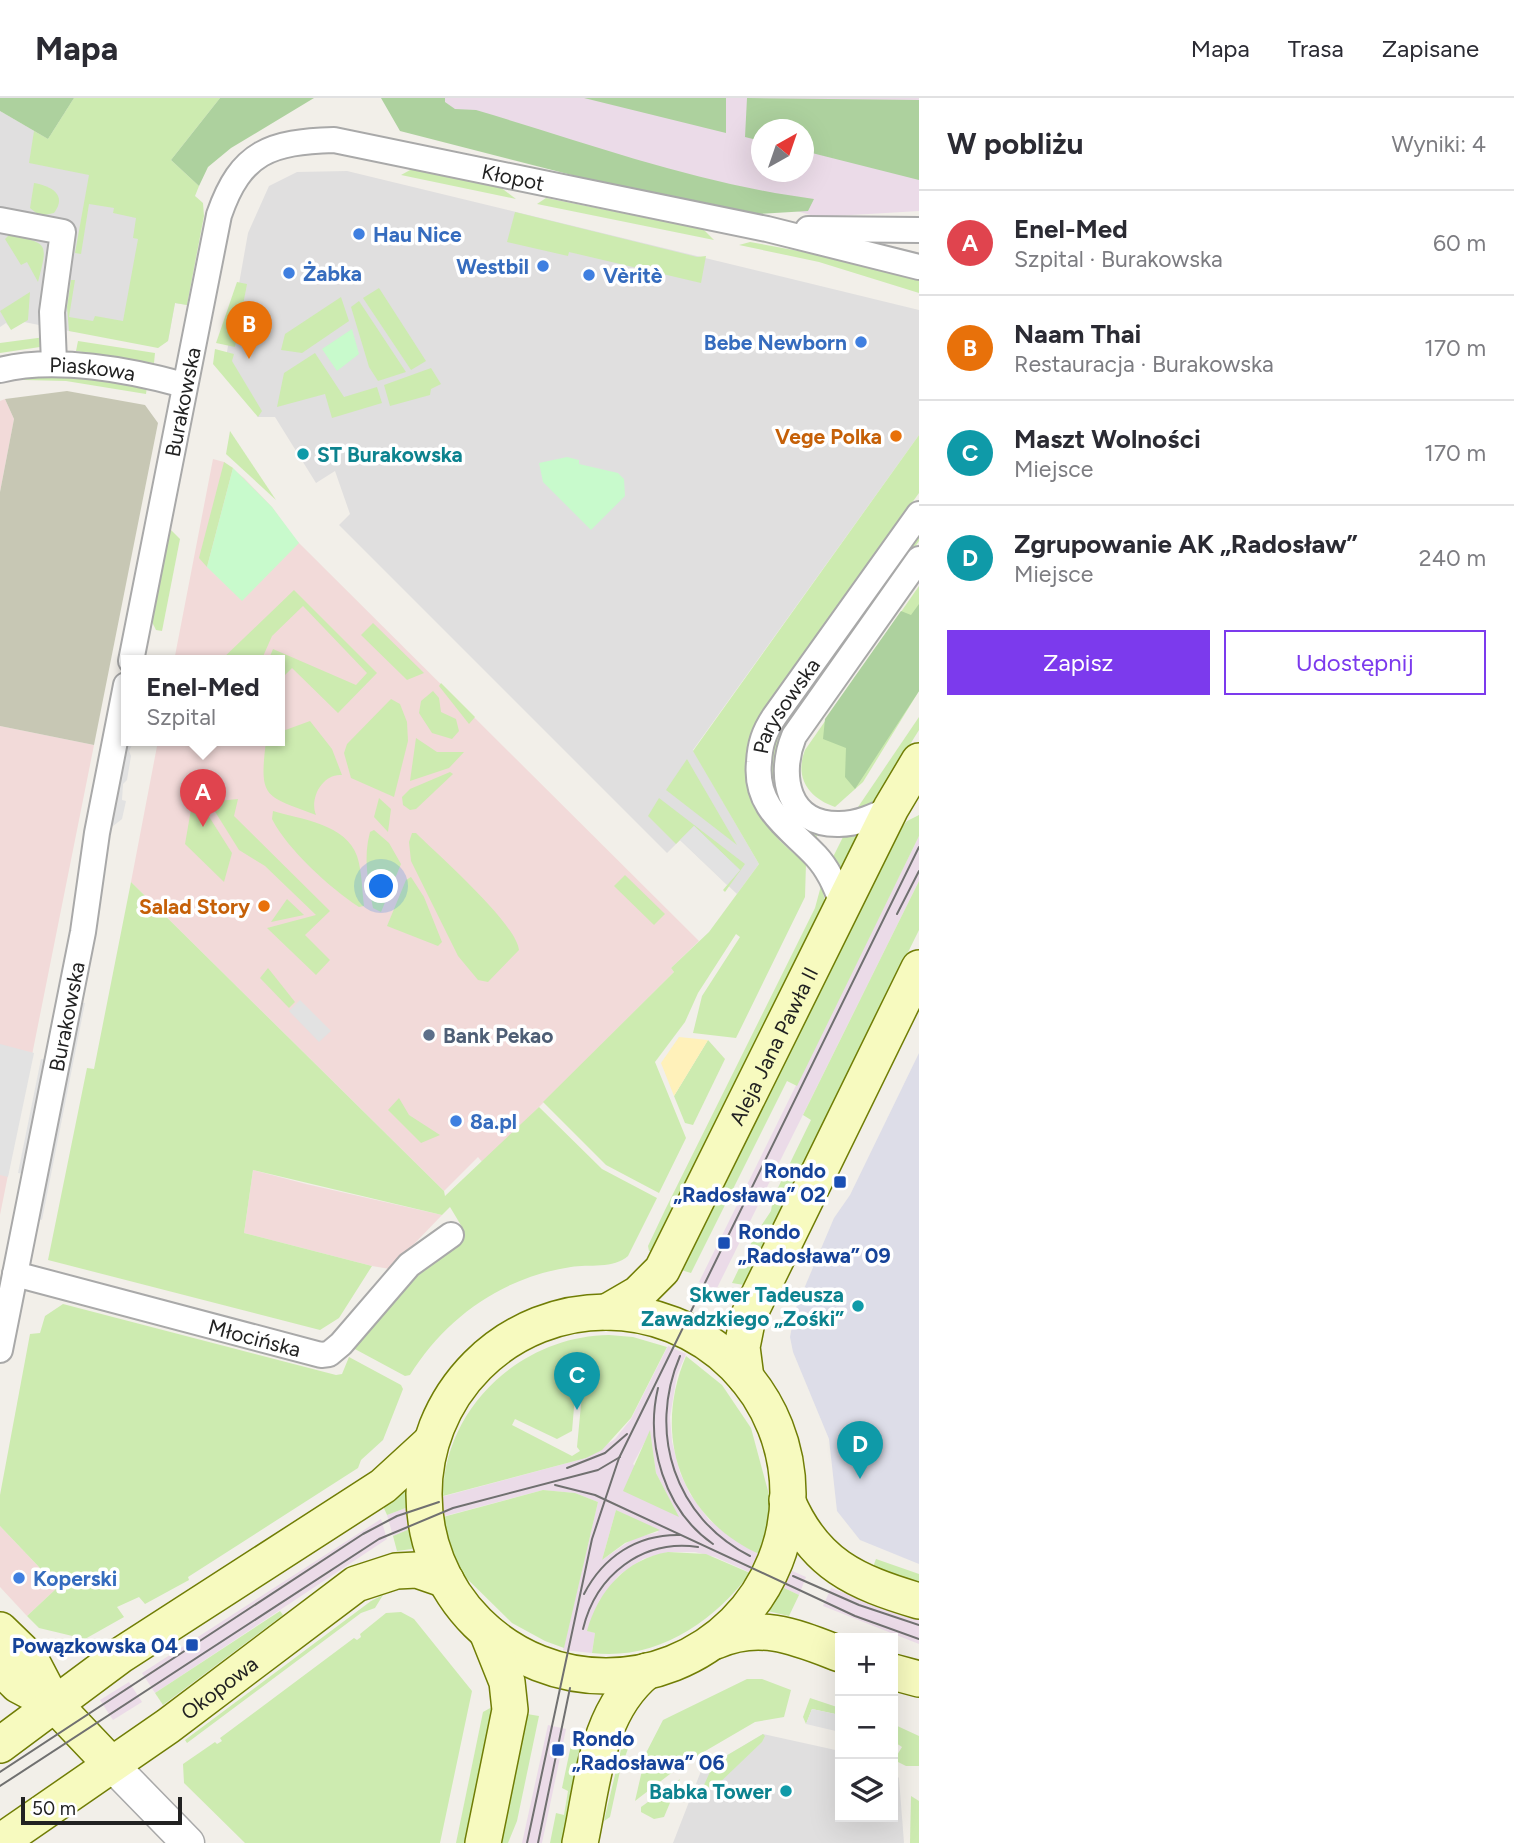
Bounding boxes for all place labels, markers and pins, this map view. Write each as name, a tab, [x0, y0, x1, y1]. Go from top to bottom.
place label: Hau Nice	[373, 222, 462, 247]
marker: Hau Nice	[351, 226, 367, 242]
place label: Westbil	[456, 254, 529, 279]
marker: Westbil	[535, 258, 551, 274]
place label: Żabka	[303, 261, 362, 286]
place label: Vèritè	[603, 263, 663, 288]
marker: Żabka	[281, 265, 297, 281]
marker: Vèritè	[581, 267, 597, 283]
pin: B	[226, 301, 272, 359]
place label: Bebe Newborn	[704, 330, 847, 355]
marker: Bebe Newborn	[853, 334, 869, 350]
place label: Vege Polka	[775, 424, 882, 449]
marker: Vege Polka	[888, 428, 904, 444]
place label: ST Burakowska	[317, 442, 463, 467]
marker: ST Burakowska	[295, 446, 311, 462]
pin: A	[180, 769, 226, 827]
place label: Salad Story	[139, 894, 251, 919]
marker: Salad Story	[256, 898, 272, 914]
place label: Bank Pekao	[443, 1023, 554, 1048]
marker: Bank Pekao	[421, 1027, 437, 1043]
place label: 8a.pl	[470, 1109, 517, 1134]
marker: 8a.pl	[448, 1113, 464, 1129]
place label: Rondo „Radosława” 02	[673, 1158, 826, 1207]
marker: Rondo „Radosława” 02	[832, 1174, 848, 1190]
place label: Rondo „Radosława” 09	[738, 1219, 891, 1268]
marker: Rondo „Radosława” 09	[716, 1235, 732, 1251]
place label: Skwer Tadeusza Zawadzkiego „Zośki”	[641, 1282, 844, 1331]
marker: Skwer Tadeusza Zawadzkiego „Zośki”	[850, 1298, 866, 1314]
pin: C	[554, 1352, 600, 1410]
pin: D	[837, 1421, 883, 1479]
place label: Koperski	[33, 1566, 117, 1591]
marker: Koperski	[11, 1570, 27, 1586]
place label: Powązkowska 04	[12, 1633, 178, 1658]
marker: Powązkowska 04	[184, 1637, 200, 1653]
place label: Rondo „Radosława” 06	[572, 1726, 725, 1775]
marker: Rondo „Radosława” 06	[550, 1742, 566, 1758]
place label: Babka Tower	[649, 1779, 772, 1804]
marker: Babka Tower	[778, 1783, 794, 1799]

